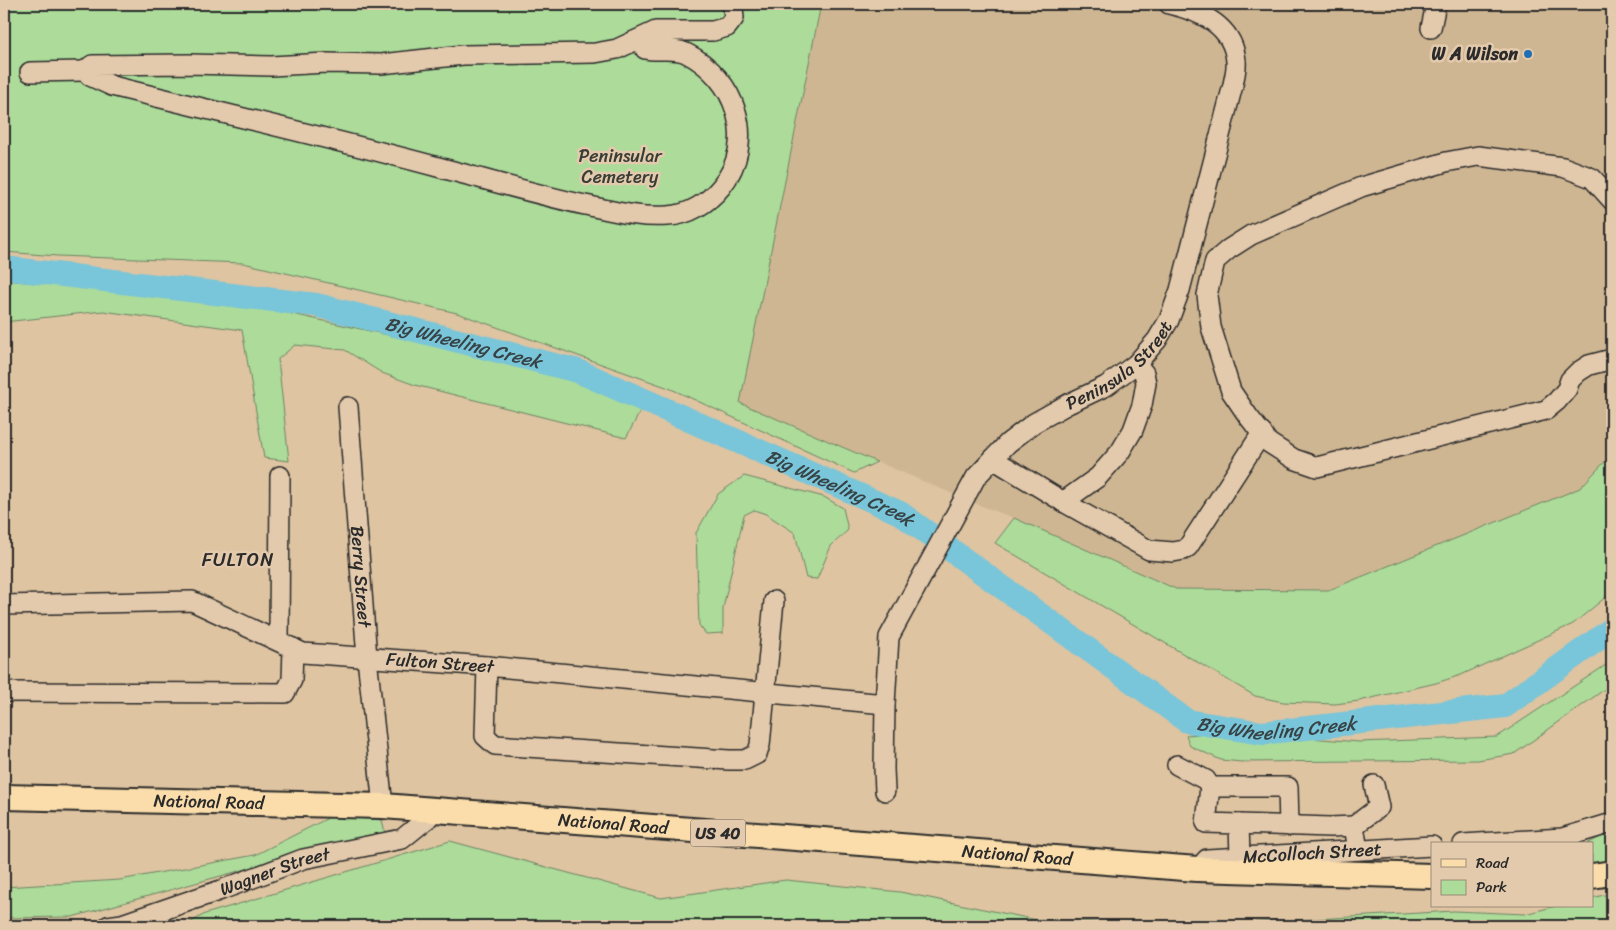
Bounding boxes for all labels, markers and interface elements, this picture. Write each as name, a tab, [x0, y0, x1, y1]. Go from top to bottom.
place label: W A Wilson	[1432, 38, 1518, 70]
marker: W A Wilson	[1522, 48, 1534, 60]
park label: Peninsular Cemetery	[578, 140, 663, 193]
water label: Big Wheeling Creek	[382, 307, 548, 378]
street label: Peninsula Street	[1060, 314, 1181, 419]
water label: Big Wheeling Creek	[760, 439, 924, 537]
street label: Berry Street	[341, 525, 381, 629]
district label: FULTON	[202, 543, 274, 576]
street label: Fulton Street	[385, 643, 496, 683]
water label: Big Wheeling Creek	[1195, 706, 1360, 750]
street label: National Road	[153, 785, 266, 819]
street label: National Road	[557, 804, 671, 844]
road number: US 40	[690, 820, 746, 846]
street label: McColloch Street	[1242, 833, 1383, 873]
street label: National Road	[961, 835, 1075, 875]
street label: Wagner Street	[215, 838, 333, 905]
legend	[1431, 842, 1594, 908]
text: Road	[1476, 850, 1509, 876]
text: Park	[1476, 874, 1507, 900]

